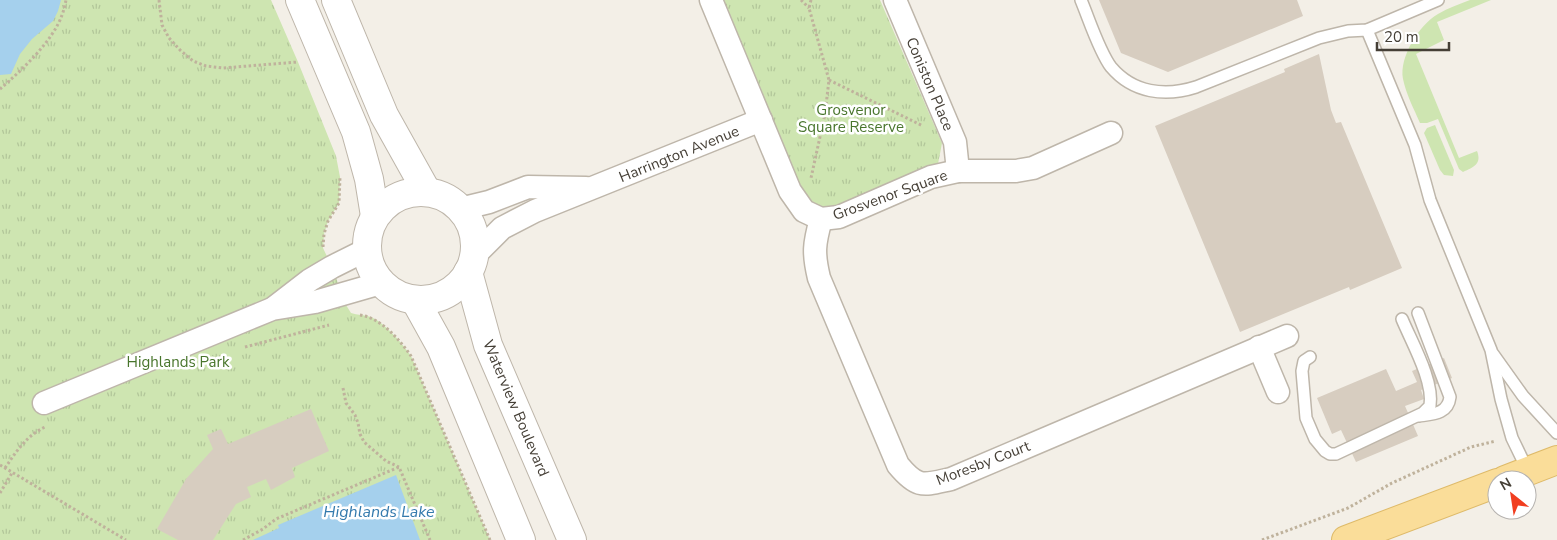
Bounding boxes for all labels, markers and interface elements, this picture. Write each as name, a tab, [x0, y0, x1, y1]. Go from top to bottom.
scale bar	[1377, 20, 1450, 52]
text: 20 m	[1384, 27, 1419, 47]
street label: Coniston Place	[901, 34, 959, 134]
park label: Grosvenor Square Reserve	[798, 100, 904, 137]
street label: Harrington Avenue	[616, 121, 742, 187]
street label: Grosvenor Square	[830, 165, 950, 225]
street label: Waterview Boulevard	[478, 337, 554, 479]
park label: Highlands Park	[127, 352, 230, 372]
street label: Moresby Court	[933, 436, 1034, 490]
north arrow	[1487, 470, 1537, 520]
text: N	[1496, 473, 1515, 495]
water label: Highlands Lake	[323, 501, 435, 523]

